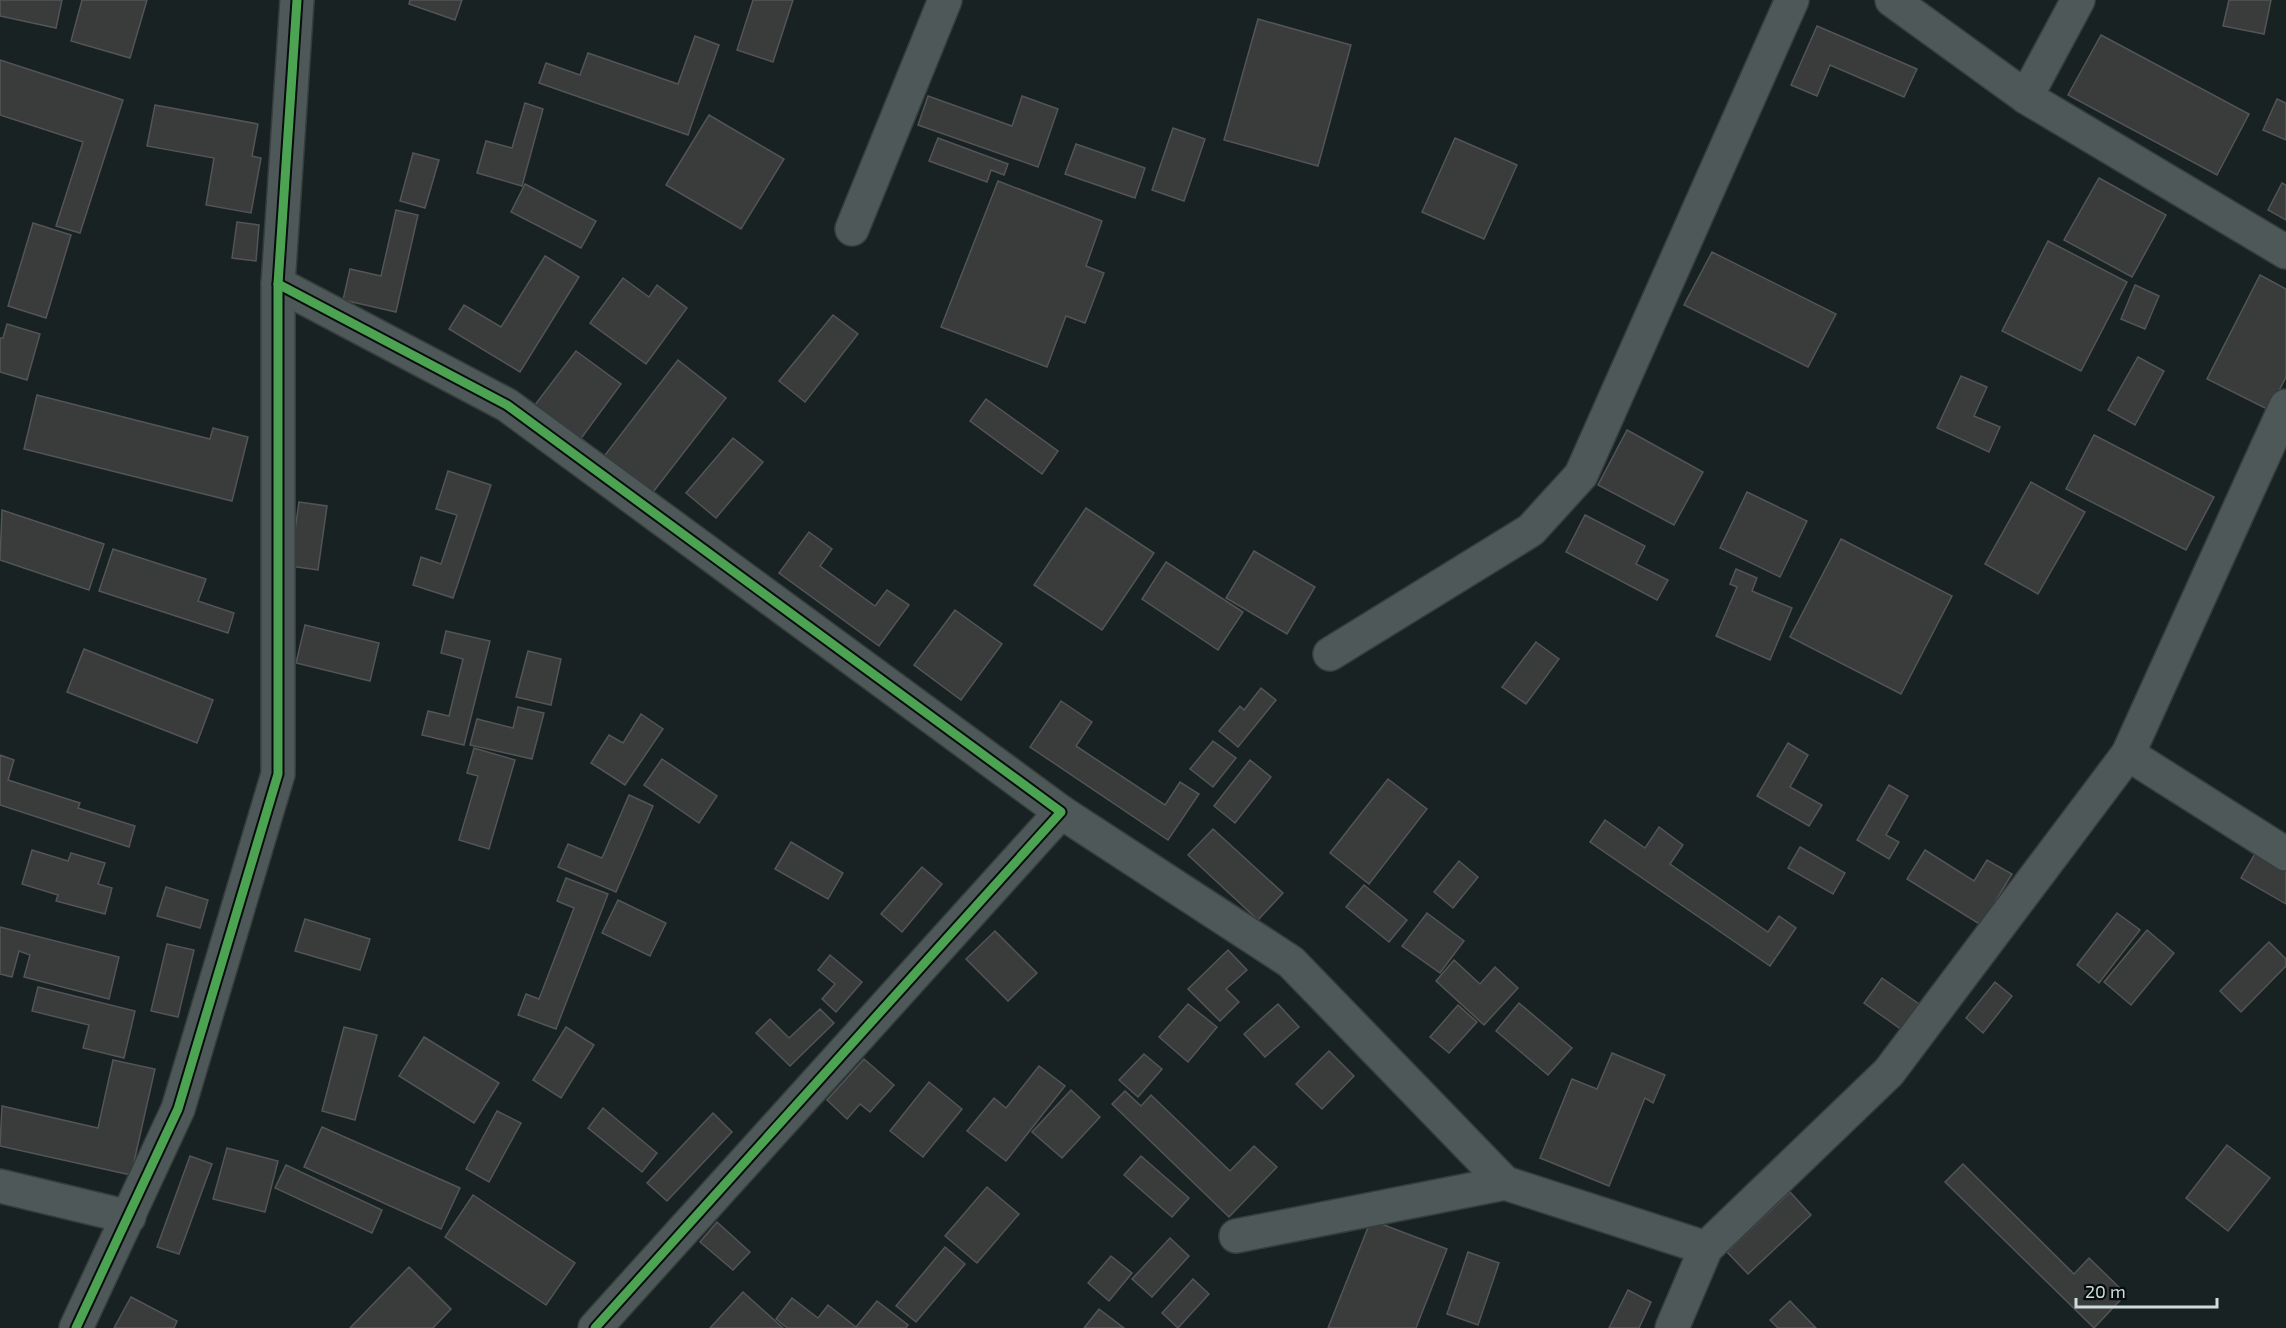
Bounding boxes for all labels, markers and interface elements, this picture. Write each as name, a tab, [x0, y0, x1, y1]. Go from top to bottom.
scale bar	[2076, 1271, 2217, 1309]
text: 20 m	[2085, 1280, 2126, 1302]

